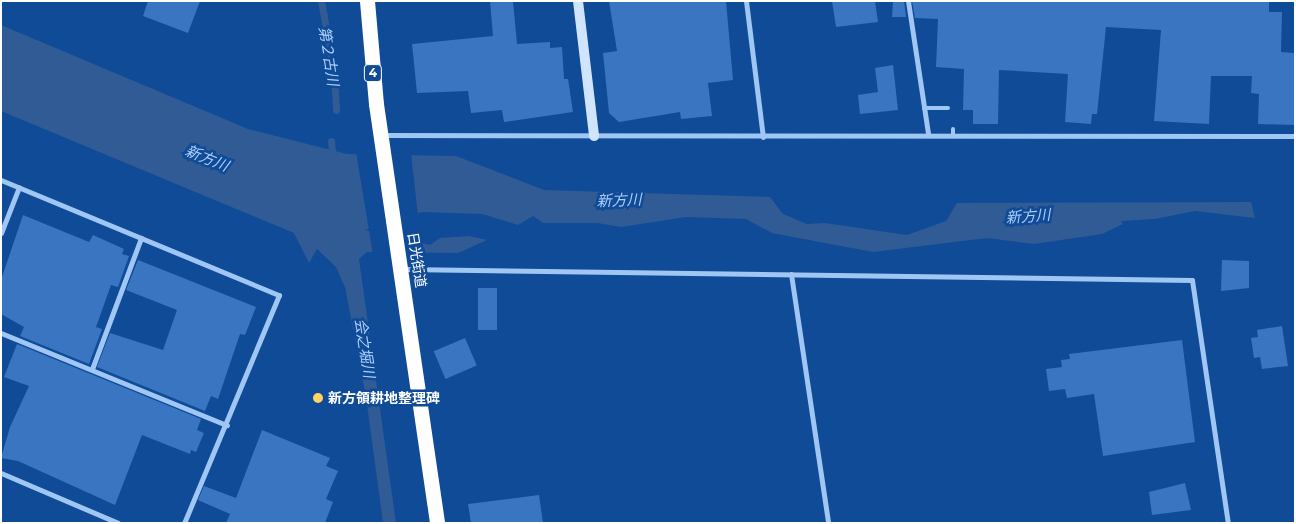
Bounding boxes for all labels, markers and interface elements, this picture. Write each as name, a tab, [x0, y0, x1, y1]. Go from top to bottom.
water label: 第２古川	[315, 25, 343, 87]
road number: 4	[363, 64, 383, 82]
water label: 新方川	[183, 141, 231, 175]
water label: 新方川	[596, 190, 642, 210]
water label: 新方川	[1005, 205, 1051, 227]
street label: 日光街道	[404, 231, 430, 289]
water label: 会之堀川	[351, 317, 379, 379]
place label: 新方領耕地整理碑	[328, 390, 440, 406]
marker: 新方領耕地整理碑	[312, 392, 324, 404]

